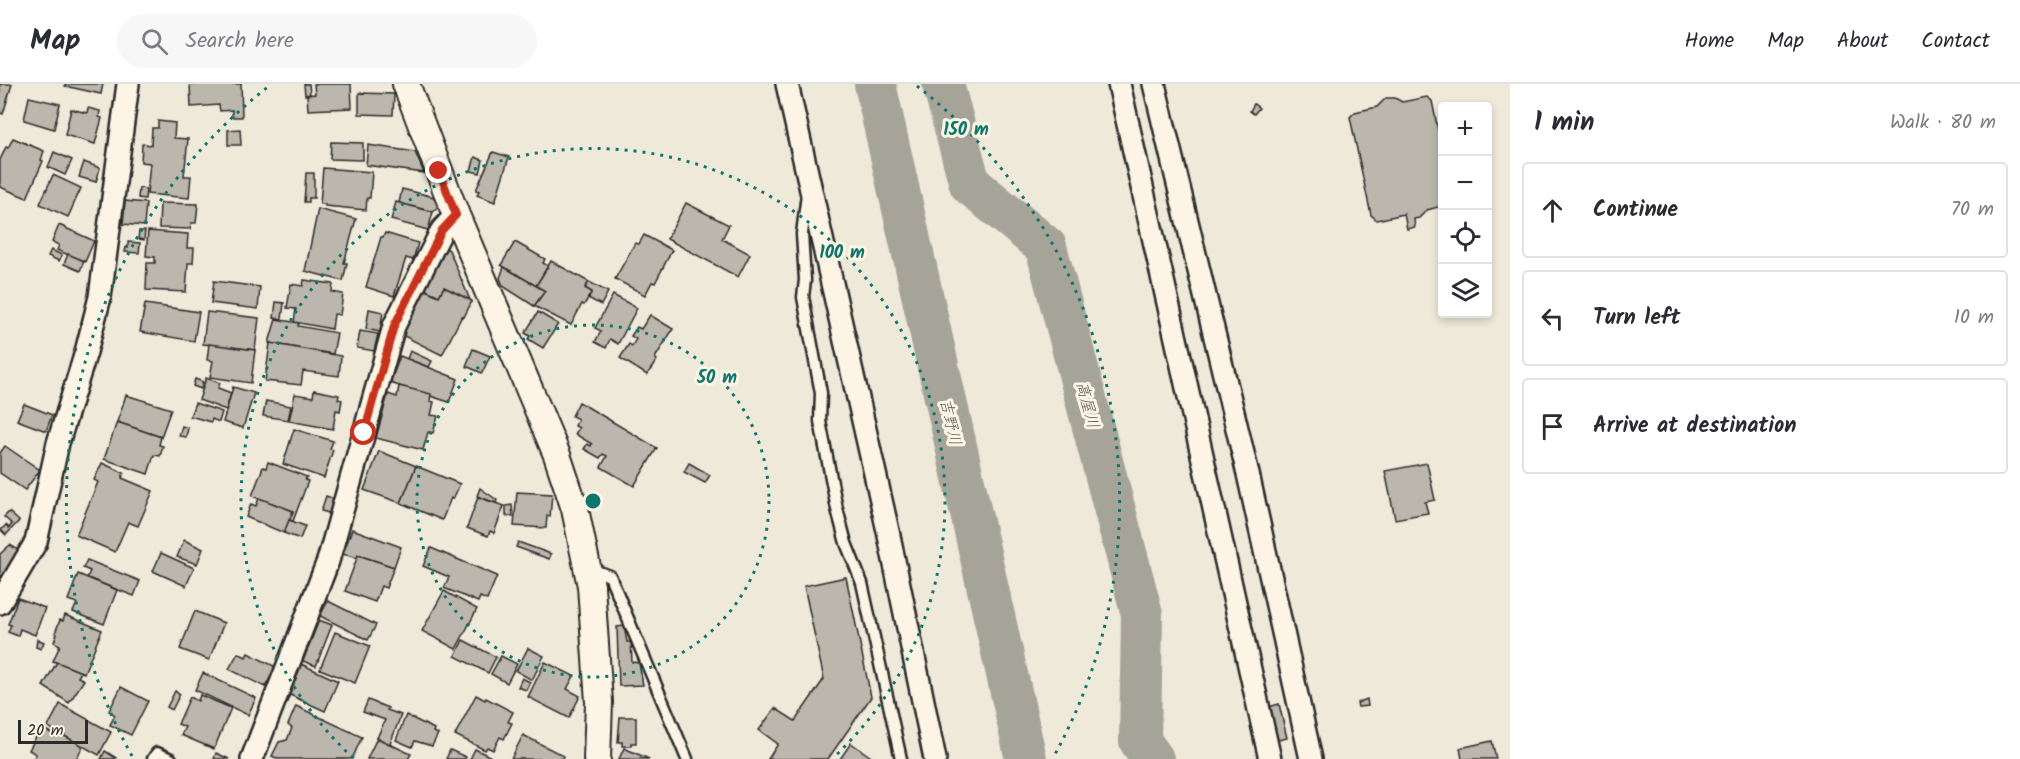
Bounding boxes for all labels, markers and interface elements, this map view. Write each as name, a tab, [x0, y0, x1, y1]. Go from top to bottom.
search box	[117, 14, 537, 68]
text: Map	[30, 19, 81, 64]
text: Search here	[186, 24, 294, 59]
icon: search	[138, 25, 171, 58]
text: Home	[1685, 25, 1734, 58]
text: Map	[1767, 25, 1804, 58]
text: About	[1837, 25, 1888, 58]
text: Contact	[1921, 25, 1990, 58]
map controls	[1438, 102, 1492, 318]
button: +	[1438, 102, 1492, 156]
text: 1 min	[1534, 102, 1594, 144]
text: Walk · 80 m	[1890, 107, 1996, 139]
text: 150 m	[943, 116, 989, 145]
button: −	[1438, 156, 1492, 210]
route end	[425, 157, 451, 183]
text: Continue	[1593, 193, 1678, 228]
icon: ahead	[1536, 194, 1569, 227]
text: 70 m	[1951, 194, 1994, 226]
button: locate	[1438, 210, 1492, 264]
text: 100 m	[819, 239, 865, 268]
button: layers	[1438, 264, 1492, 318]
text: Turn left	[1593, 301, 1680, 336]
icon: left	[1536, 302, 1569, 335]
text: 10 m	[1954, 302, 1994, 334]
text: 50 m	[696, 364, 737, 393]
water label: 高屋川	[1069, 379, 1105, 431]
water label: 吉野川	[932, 396, 968, 448]
text: Arrive at destination	[1593, 409, 1796, 444]
icon: arrive	[1536, 410, 1569, 443]
route start	[350, 419, 376, 445]
centre of rings	[583, 491, 603, 511]
scale bar	[18, 717, 88, 744]
text: 20 m	[27, 718, 63, 743]

